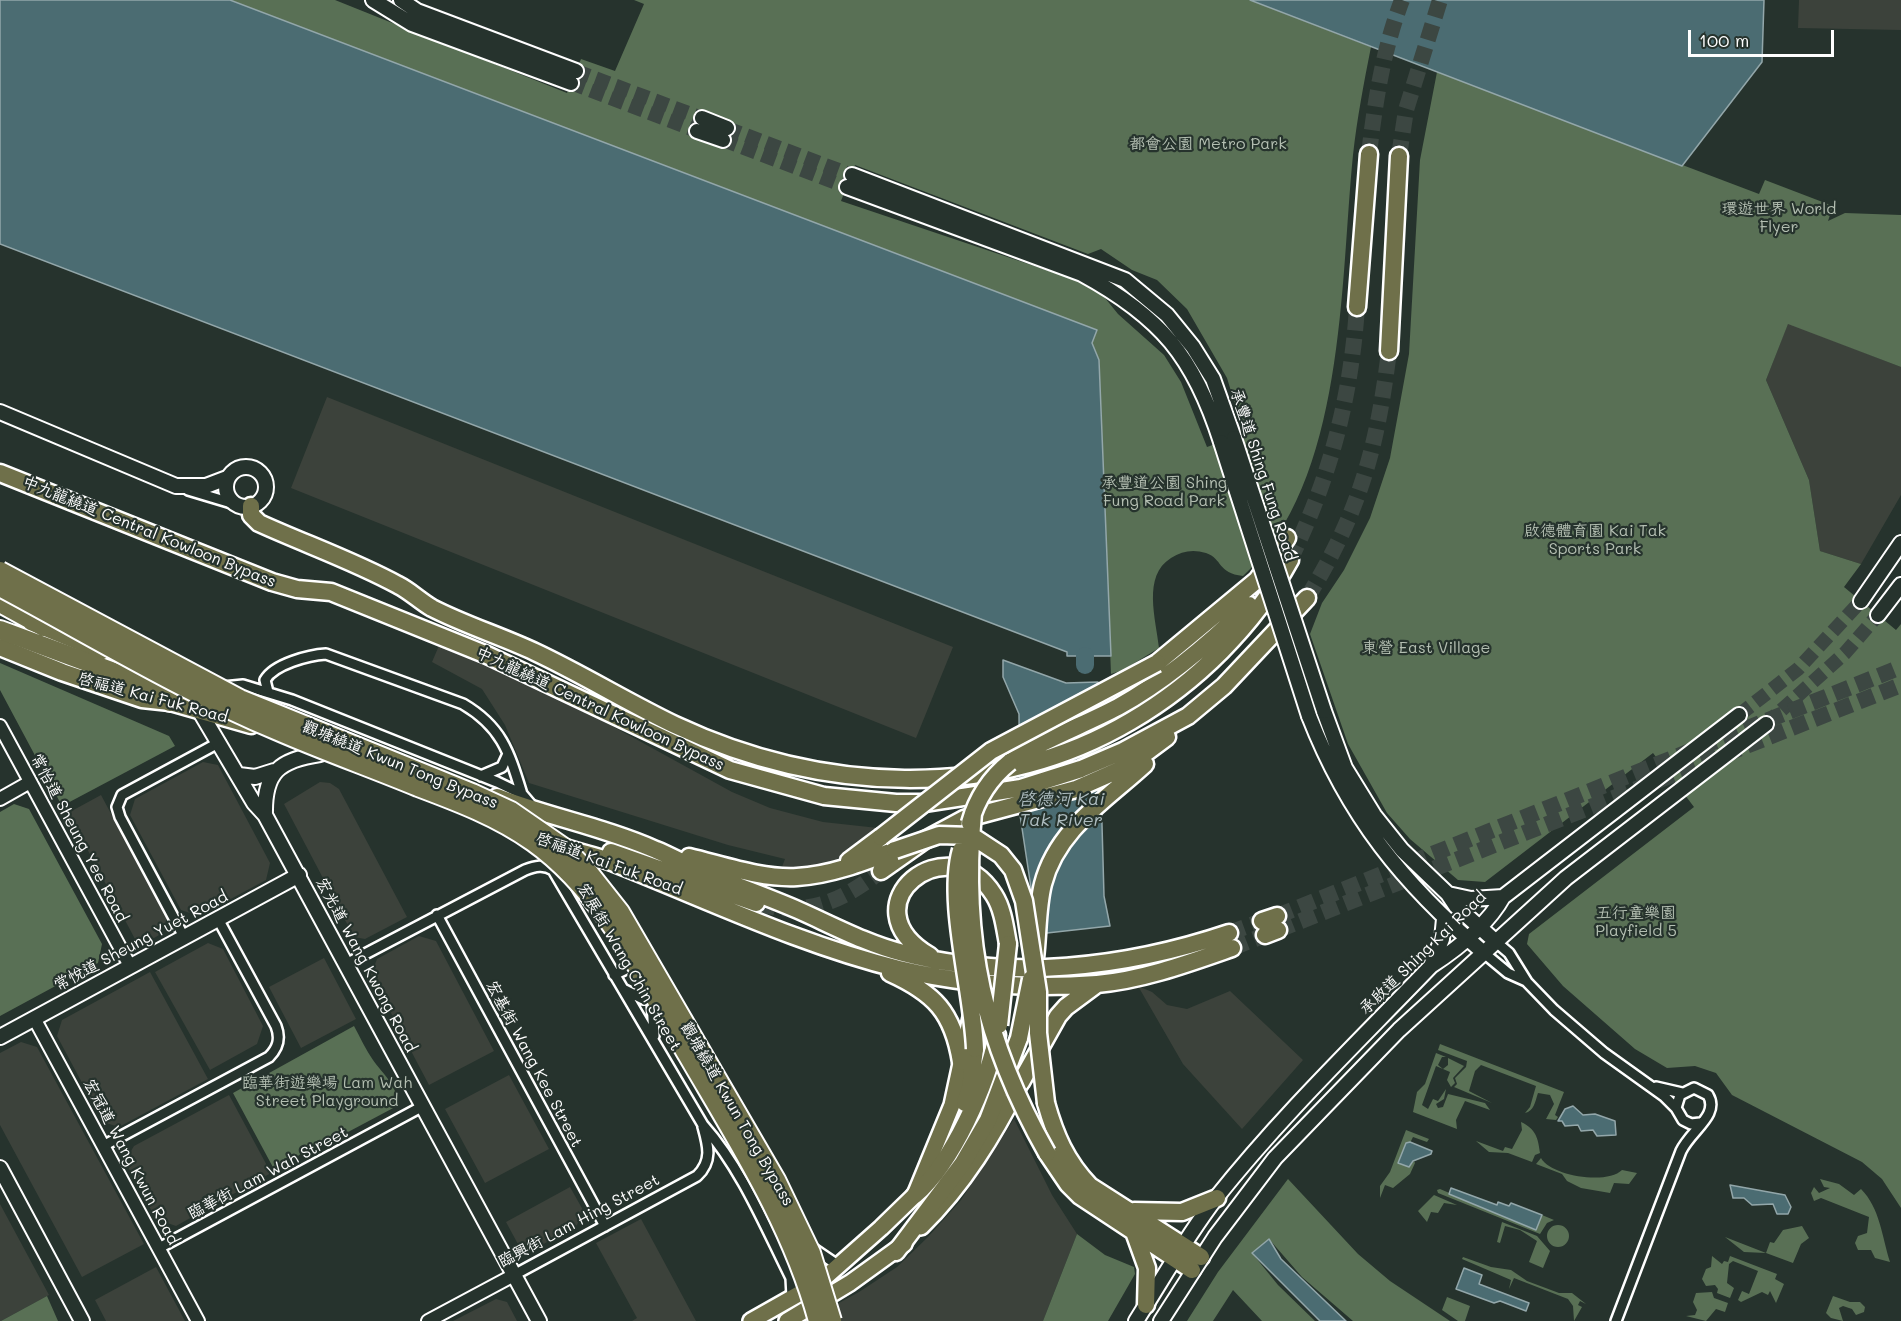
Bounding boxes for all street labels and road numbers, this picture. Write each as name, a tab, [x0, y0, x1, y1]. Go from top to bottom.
street label: 承豐道 Shing Fung Road	[1226, 386, 1300, 564]
street label: 中九龍繞道 Central Kowloon Bypass	[19, 472, 279, 592]
street label: 中九龍繞道 Central Kowloon Bypass	[473, 643, 727, 775]
street label: 啓福道 Kai Fuk Road	[76, 669, 230, 727]
street label: 觀塘繞道 Kwun Tong Bypass	[299, 717, 501, 813]
street label: 常怡道 Sheung Yee Road	[26, 750, 132, 926]
street label: 啓福道 Kai Fuk Road	[533, 829, 685, 899]
street label: 宏光道 Wang Kwong Road	[312, 874, 420, 1056]
street label: 宏展街 Wang Chin Street	[573, 880, 685, 1054]
street label: 常悅道 Sheung Yuet Road	[51, 887, 231, 995]
street label: 承啟道 Shing Kai Road	[1356, 887, 1490, 1019]
street label: 宏基街 Wang Kee Street	[482, 977, 586, 1151]
street label: 觀塘繞道 Kwun Tong Bypass	[676, 1019, 798, 1209]
street label: 宏冠道 Wang Kwun Road	[79, 1076, 183, 1248]
street label: 臨華街 Lam Wah Street	[185, 1123, 351, 1223]
street label: 臨興街 Lam Hing Street	[495, 1170, 663, 1272]

